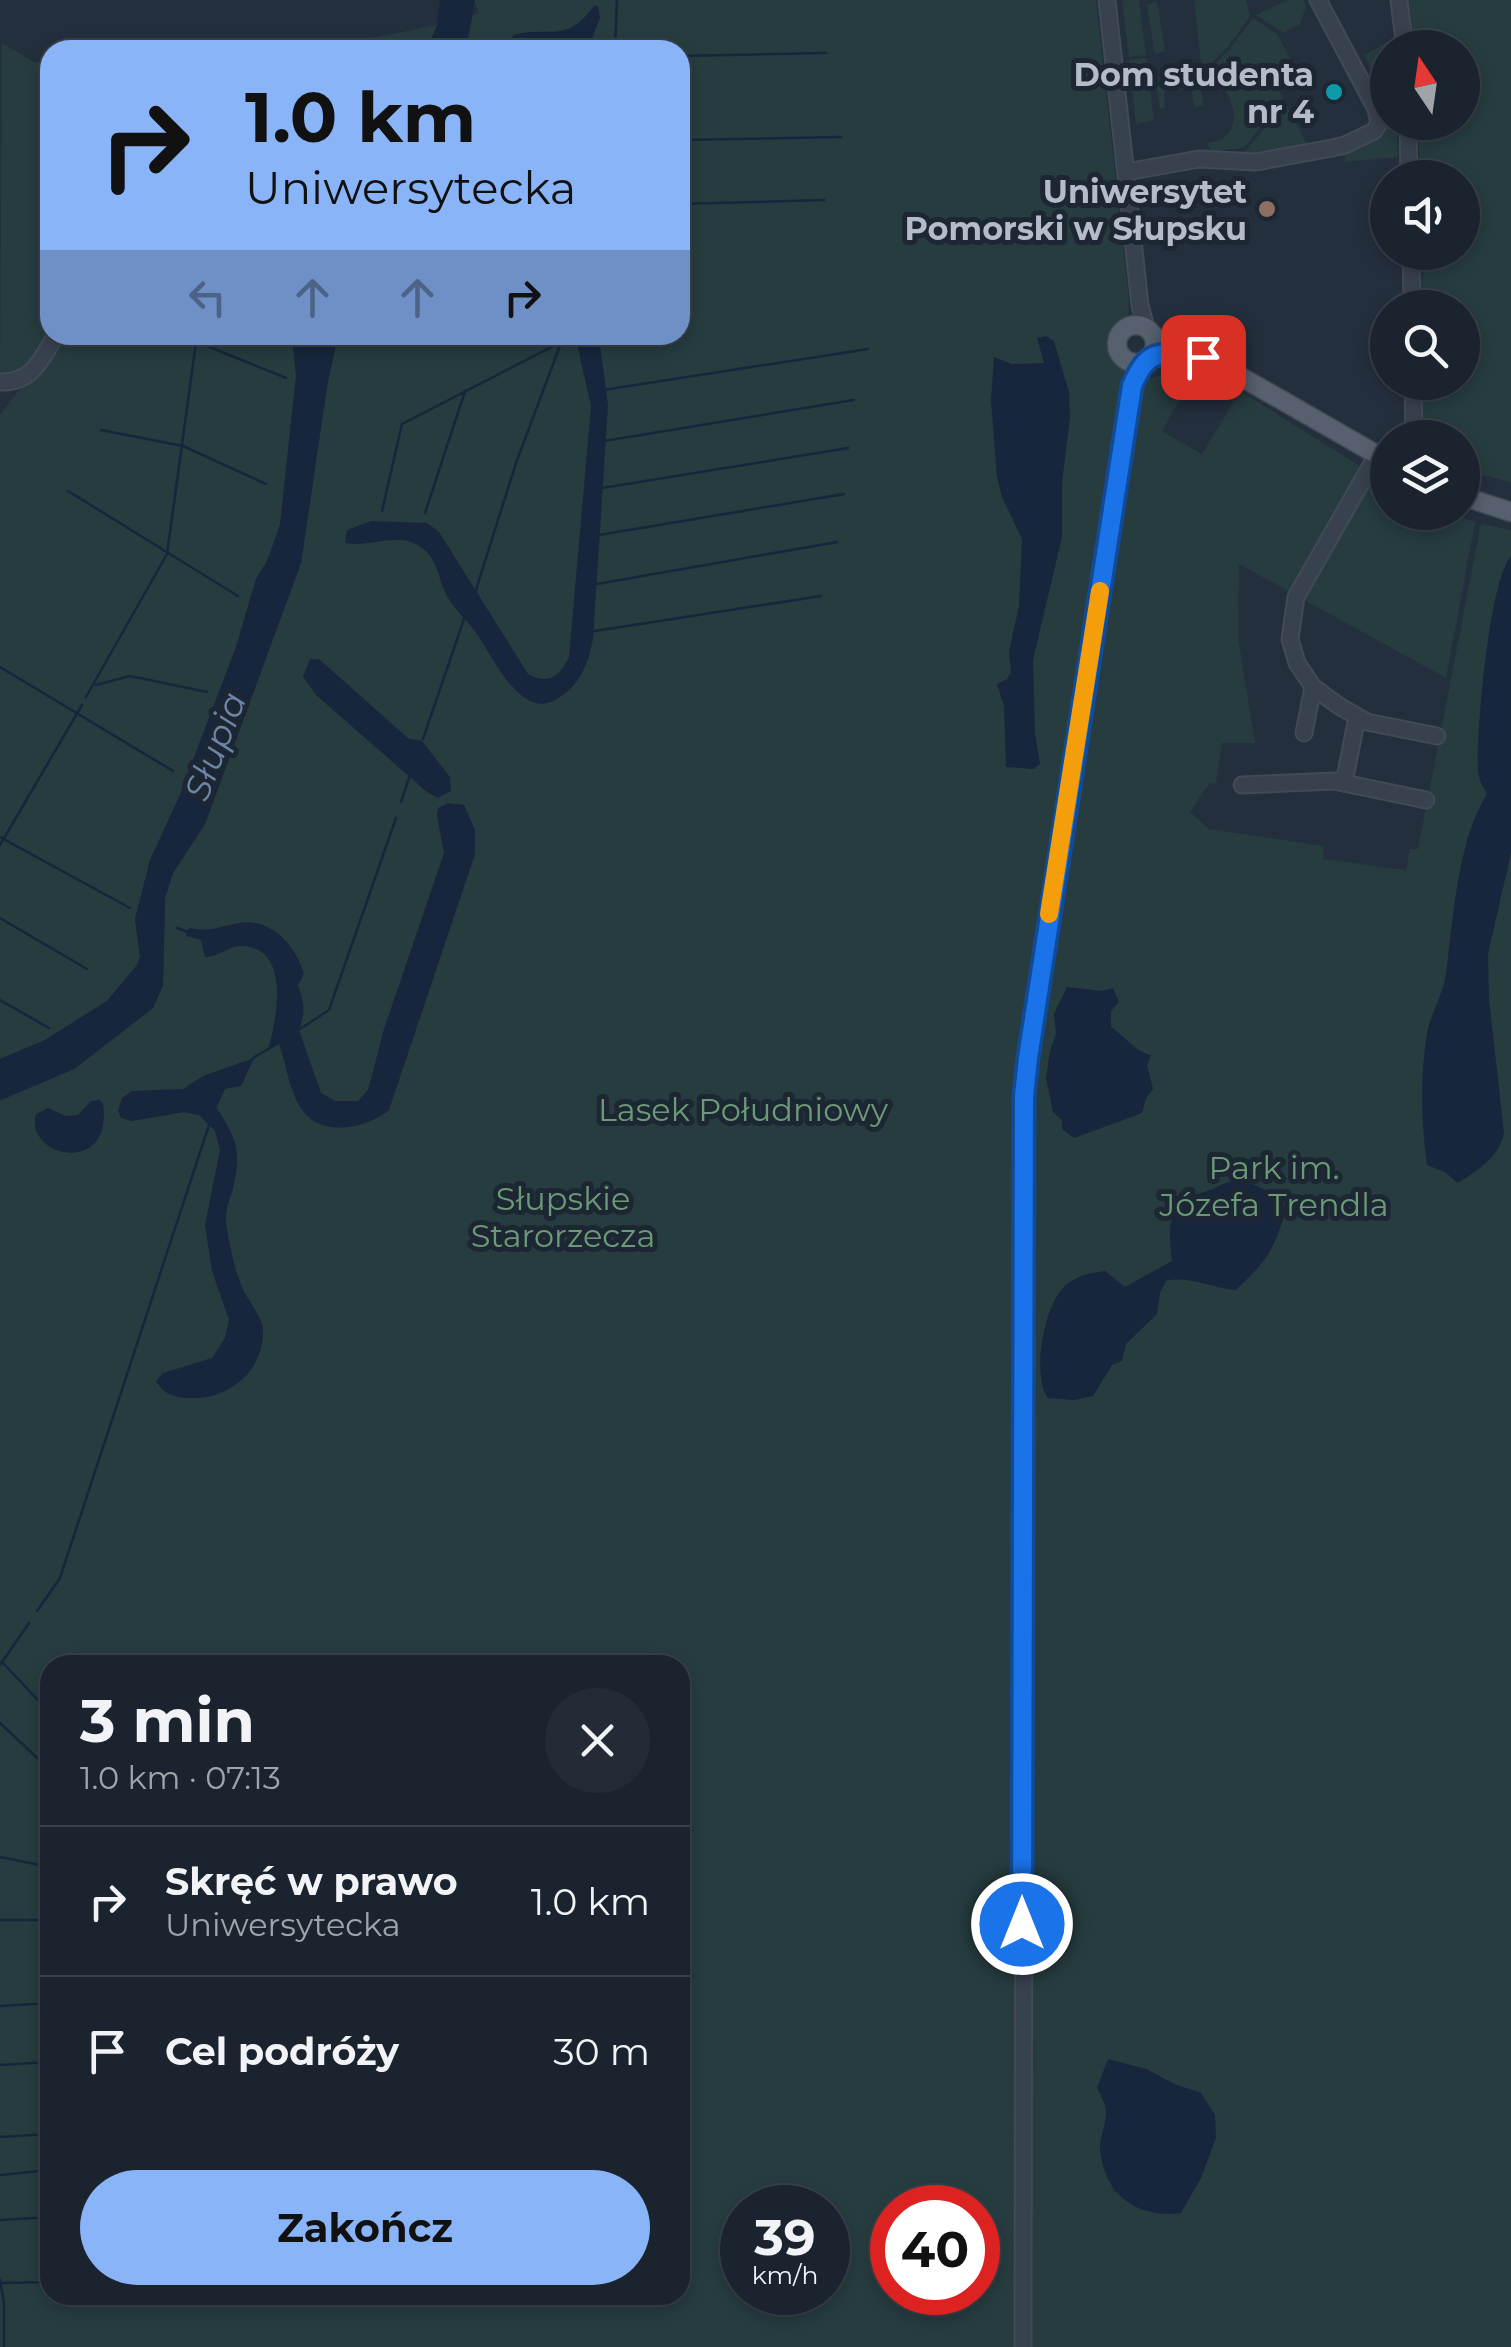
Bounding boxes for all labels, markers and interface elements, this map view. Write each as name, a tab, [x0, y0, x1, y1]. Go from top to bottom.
north arrow	[1370, 30, 1480, 140]
map controls	[1370, 30, 1480, 530]
place label: Dom studenta nr 4	[1074, 55, 1314, 131]
text: 1.0 km	[245, 74, 476, 160]
icon: right	[80, 80, 210, 210]
marker: Dom studenta nr 4	[1323, 81, 1345, 103]
text: Uniwersytecka	[245, 160, 576, 215]
button: sound	[1370, 160, 1480, 270]
place label: Uniwersytet Pomorski w Słupsku	[904, 172, 1247, 248]
marker: Uniwersytet Pomorski w Słupsku	[1256, 198, 1278, 220]
icon: left	[180, 270, 235, 325]
icon: ahead	[285, 270, 340, 325]
icon: ahead	[390, 270, 445, 325]
icon: right	[495, 270, 550, 325]
button: search	[1370, 290, 1480, 400]
pin	[1161, 315, 1246, 400]
icon: arrive	[1176, 330, 1231, 385]
button: layers	[1370, 420, 1480, 530]
water label: Słupia	[175, 686, 255, 806]
park label: Lasek Południowy	[598, 1090, 889, 1129]
park label: Park im. Józefa Trendla	[1158, 1148, 1389, 1224]
park label: Słupskie Starorzecza	[471, 1179, 655, 1255]
text: 3 min	[80, 1684, 255, 1757]
button: close	[545, 1688, 650, 1793]
text: 1.0 km · 07:13	[80, 1758, 281, 1797]
text: Skręć w prawo	[165, 1858, 458, 1905]
position arrow	[970, 1872, 1074, 1976]
icon: right	[80, 1874, 135, 1929]
text: 1.0 km	[531, 1878, 650, 1925]
text: Uniwersytecka	[165, 1905, 401, 1944]
icon: arrive	[80, 2024, 135, 2079]
text: Cel podróży	[165, 2028, 399, 2075]
text: 30 m	[553, 2028, 650, 2075]
button: Zakończ	[80, 2170, 650, 2285]
speed limit sign: 40	[870, 2185, 1000, 2315]
text: 39	[754, 2207, 816, 2268]
text: km/h	[752, 2260, 818, 2290]

